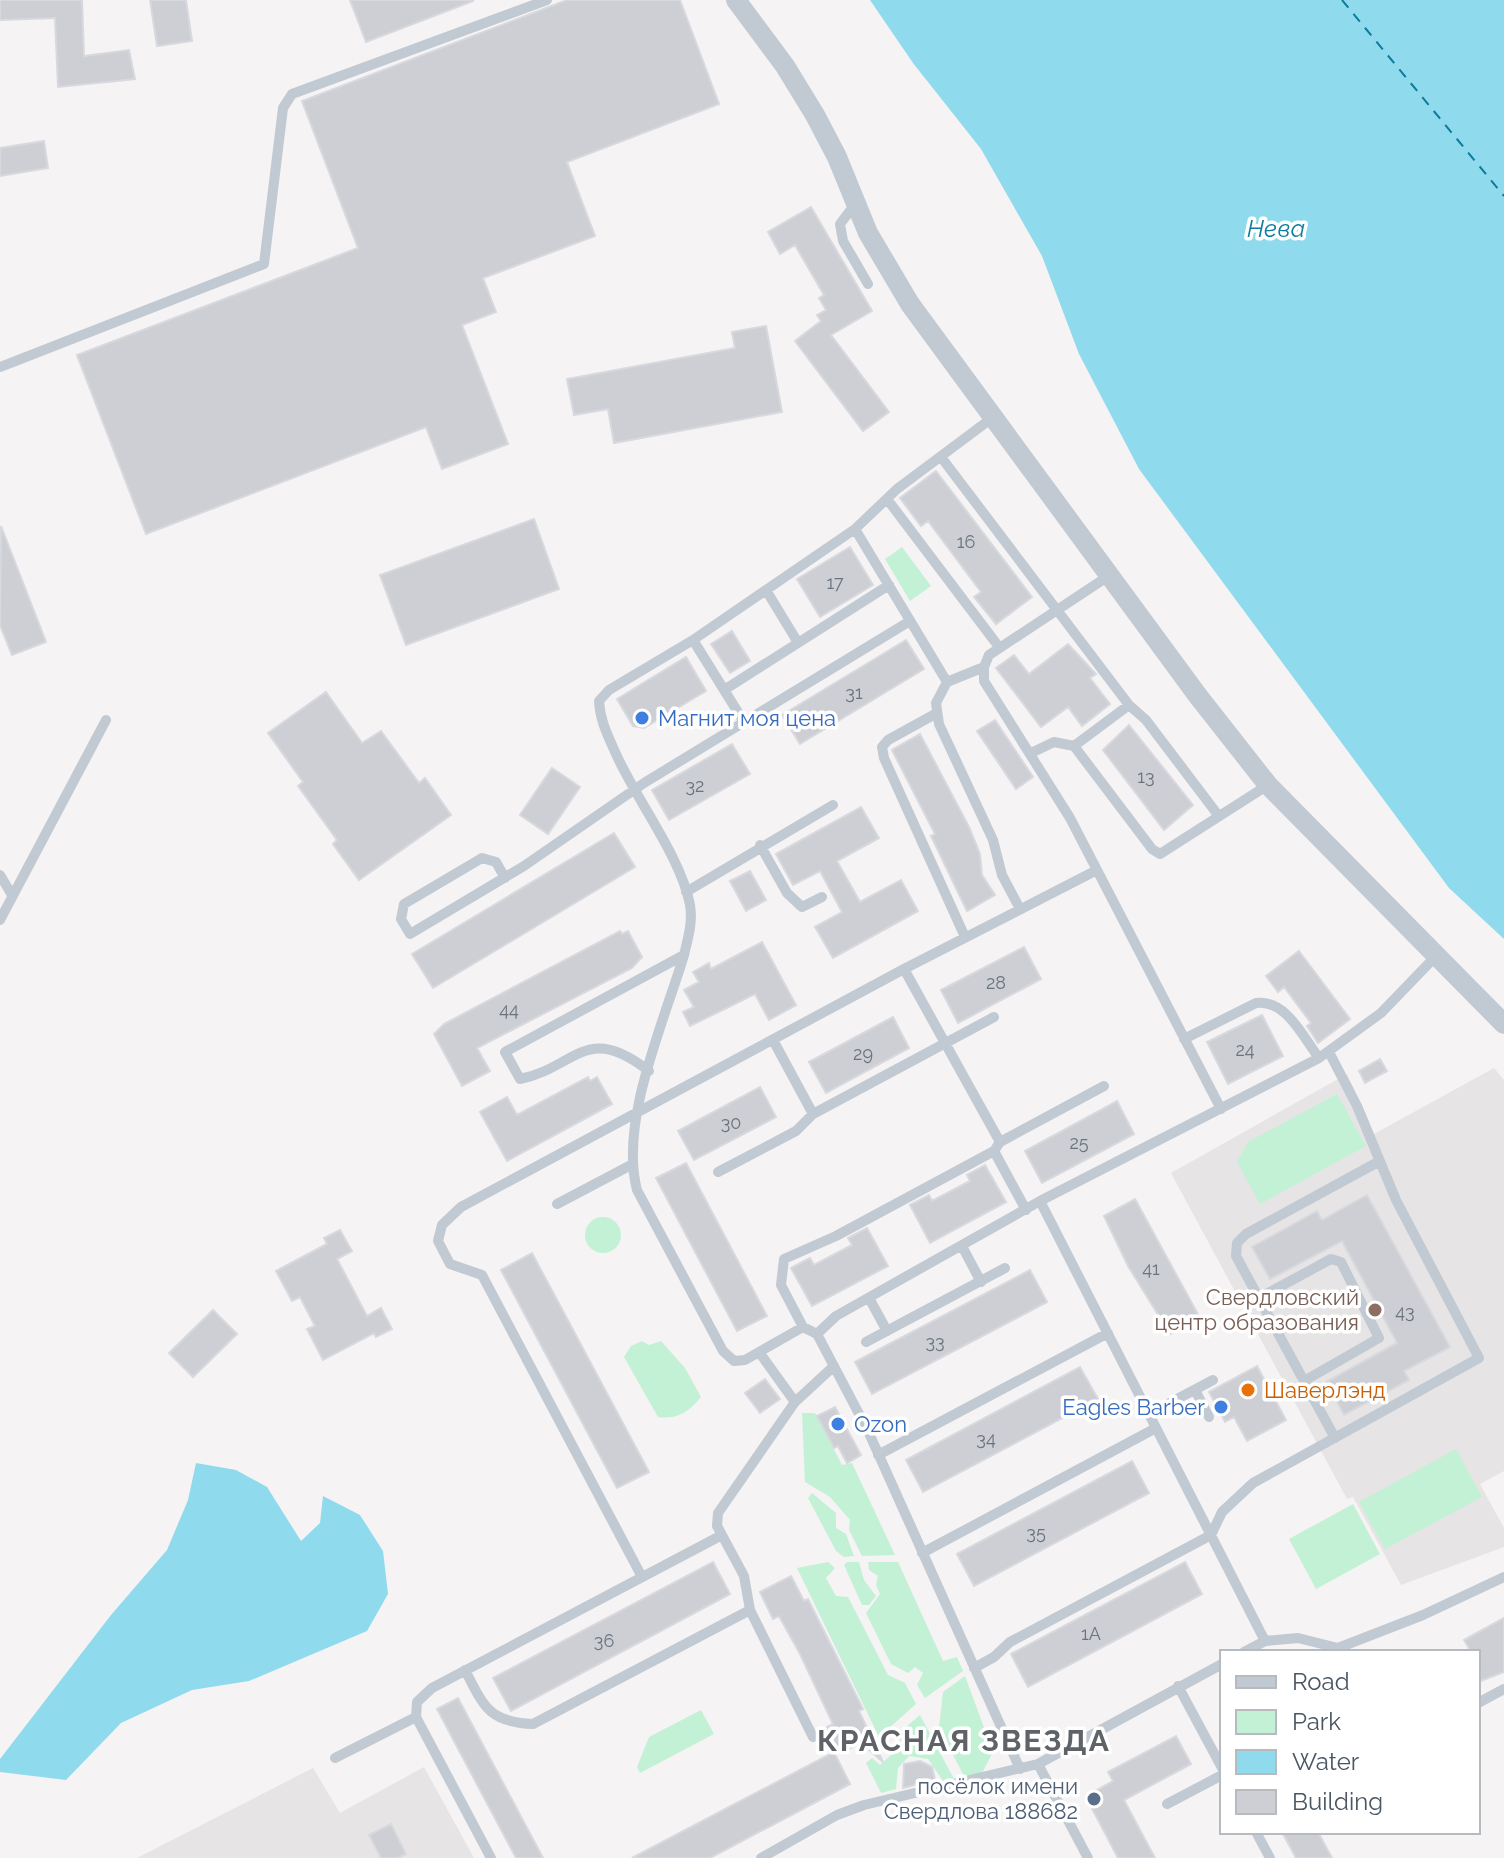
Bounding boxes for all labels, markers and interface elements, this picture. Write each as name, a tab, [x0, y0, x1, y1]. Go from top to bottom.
water label: Нева	[1247, 214, 1305, 243]
house number: 16	[957, 531, 975, 552]
house number: 17	[826, 572, 844, 593]
house number: 31	[845, 682, 863, 703]
place label: Магнит моя цена	[658, 705, 836, 731]
marker: Магнит моя цена	[633, 709, 651, 727]
house number: 13	[1137, 766, 1155, 787]
house number: 32	[686, 775, 705, 796]
house number: 28	[986, 972, 1006, 993]
house number: 44	[499, 999, 519, 1020]
house number: 24	[1235, 1039, 1255, 1060]
house number: 29	[853, 1043, 873, 1064]
house number: 30	[721, 1112, 741, 1133]
house number: 25	[1069, 1132, 1089, 1153]
house number: 41	[1142, 1258, 1160, 1279]
place label: Свердловский центр образования	[1155, 1284, 1359, 1335]
marker: Свердловский центр образования	[1366, 1301, 1384, 1319]
house number: 43	[1395, 1301, 1415, 1322]
house number: 33	[925, 1331, 945, 1352]
place label: Шаверлэнд	[1264, 1377, 1386, 1403]
marker: Шаверлэнд	[1239, 1381, 1257, 1399]
place label: Eagles Barber	[1062, 1394, 1205, 1420]
marker: Eagles Barber	[1212, 1398, 1230, 1416]
place label: Ozon	[854, 1411, 907, 1437]
marker: Ozon	[829, 1415, 847, 1433]
house number: 34	[976, 1428, 996, 1449]
house number: 35	[1026, 1522, 1046, 1543]
house number: 1А	[1081, 1623, 1101, 1644]
house number: 36	[594, 1630, 614, 1651]
legend	[1220, 1650, 1480, 1834]
text: Road	[1292, 1667, 1350, 1696]
text: Park	[1292, 1707, 1341, 1736]
district label: КРАСНАЯ ЗВЕЗДА	[817, 1723, 1111, 1758]
text: Water	[1292, 1747, 1360, 1776]
place label: посёлок имени Свердлова 188682	[884, 1773, 1078, 1824]
text: Building	[1292, 1787, 1383, 1816]
marker: посёлок имени Свердлова 188682	[1085, 1790, 1103, 1808]

